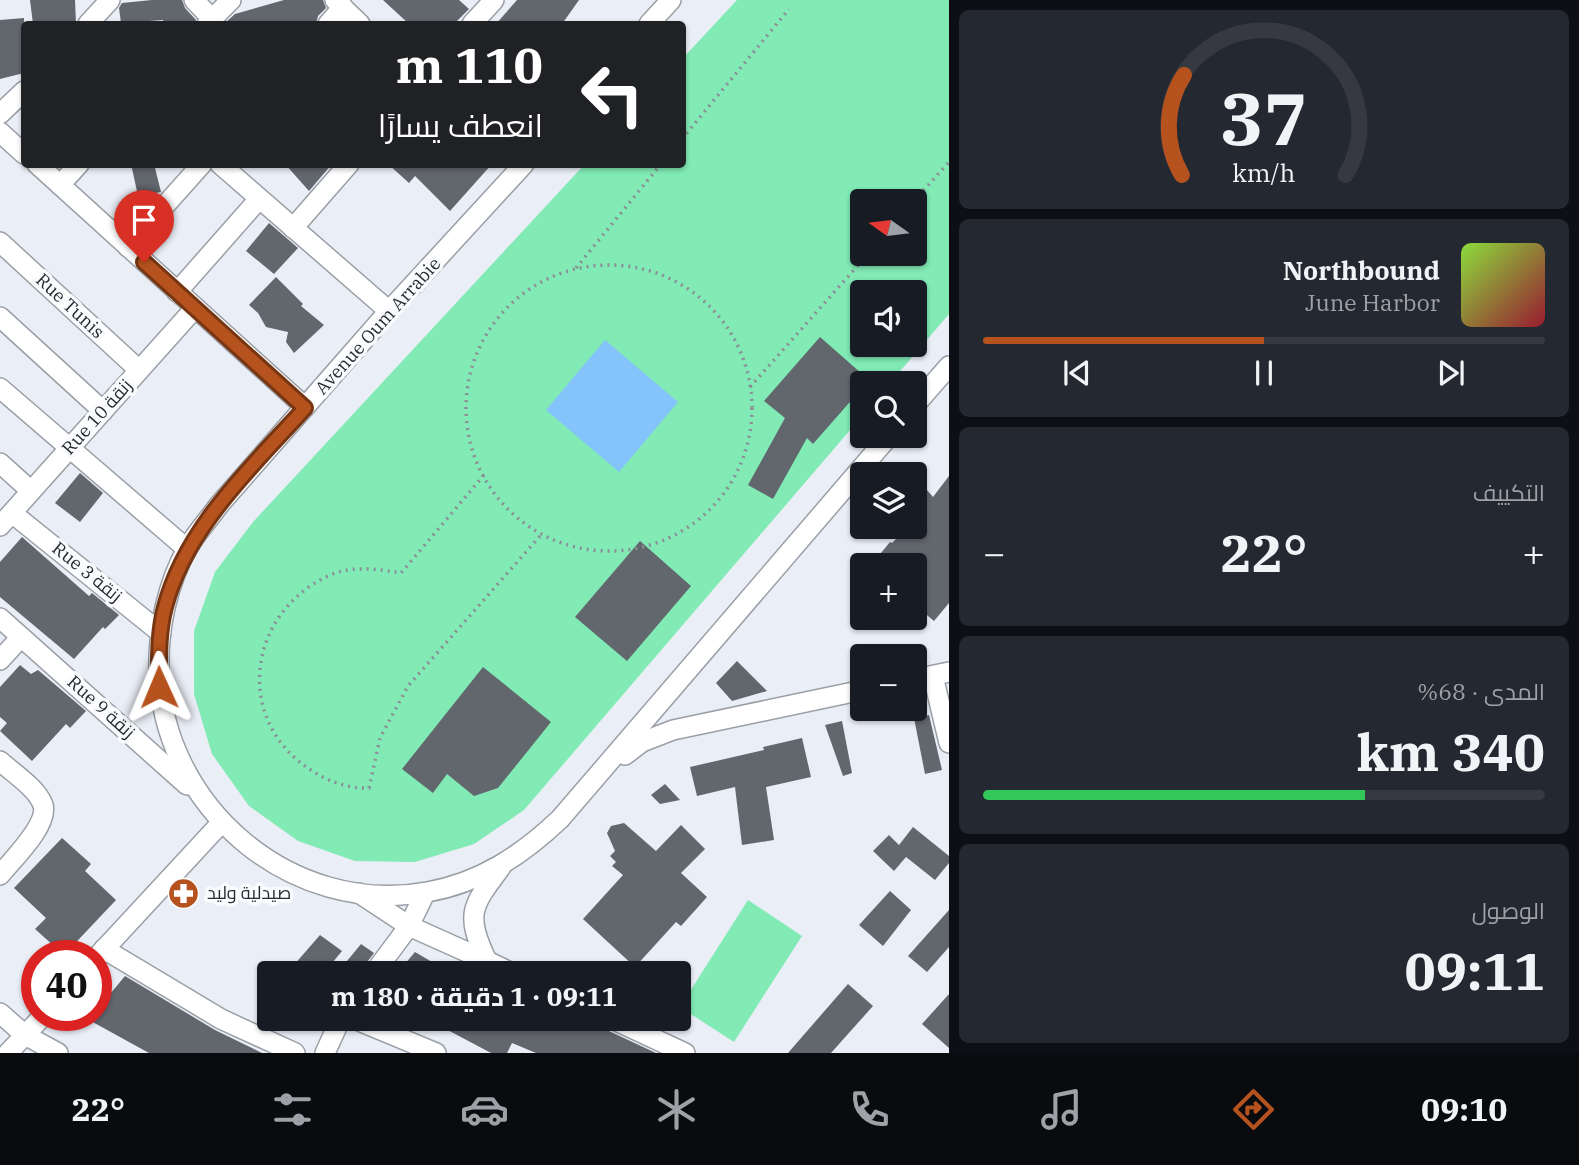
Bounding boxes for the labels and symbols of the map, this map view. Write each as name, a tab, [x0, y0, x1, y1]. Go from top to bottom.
north arrow	[850, 189, 928, 266]
pin	[114, 190, 174, 262]
street label: Avenue Oum Arrabie	[310, 252, 445, 399]
street label: Rue Tunis	[31, 268, 109, 343]
street label: Rue 10 زنقة	[57, 374, 137, 459]
street label: Rue 3 زنقة	[48, 536, 127, 607]
position arrow	[122, 650, 196, 724]
street label: Rue 9 زنقة	[63, 670, 140, 743]
pharmacy icon: صيدلية وليد	[167, 876, 201, 910]
place label: صيدلية وليد	[207, 881, 291, 904]
speed limit sign: 40	[21, 940, 112, 1031]

